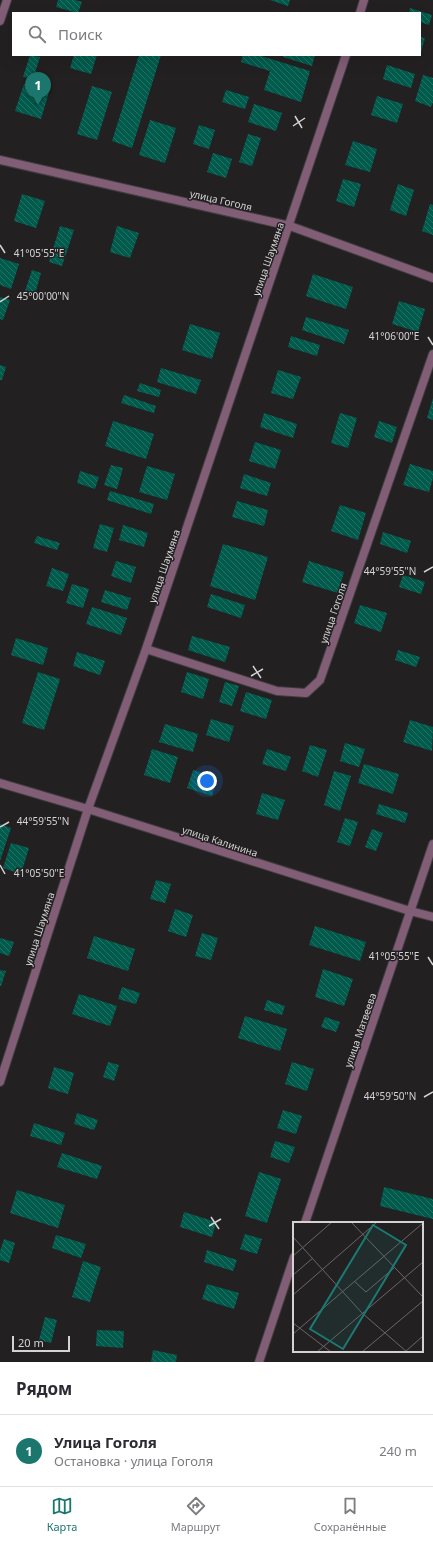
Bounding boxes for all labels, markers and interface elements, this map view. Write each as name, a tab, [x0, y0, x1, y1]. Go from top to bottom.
search box	[12, 12, 421, 56]
icon: search	[26, 23, 48, 45]
text: Поиск	[58, 24, 103, 44]
pin: 1	[25, 72, 51, 105]
street label: улица Гоголя	[189, 186, 253, 214]
street label: улица Шаумяна	[249, 220, 287, 298]
text: 41°05'55"E	[14, 246, 64, 260]
text: 45°00'00"N	[17, 289, 69, 303]
text: 41°06'00"E	[369, 329, 419, 343]
street label: улица Шаумяна	[145, 527, 183, 605]
text: 44°59'55"N	[364, 564, 416, 578]
street label: улица Гоголя	[316, 581, 350, 645]
your location	[197, 771, 217, 791]
text: 44°59'55"N	[17, 814, 69, 828]
street label: улица Калинина	[180, 822, 260, 860]
text: 41°05'50"E	[14, 866, 64, 880]
street label: улица Шаумяна	[20, 890, 58, 968]
text: 41°05'55"E	[369, 949, 419, 963]
street label: улица Матвеева	[341, 991, 379, 1069]
text: 44°59'50"N	[364, 1089, 416, 1103]
inset map	[293, 1222, 423, 1352]
scale bar	[12, 1334, 70, 1353]
text: 20 m	[18, 1335, 44, 1350]
text: Рядом	[16, 1377, 72, 1400]
text: Улица Гоголя	[54, 1432, 157, 1452]
text: 1	[25, 1442, 33, 1460]
text: 240 m	[379, 1442, 417, 1460]
text: Остановка · улица Гоголя	[54, 1452, 213, 1470]
tab: Карта	[47, 1495, 77, 1534]
tab: Маршрут	[171, 1495, 220, 1534]
tab: Сохранённые	[314, 1495, 386, 1534]

